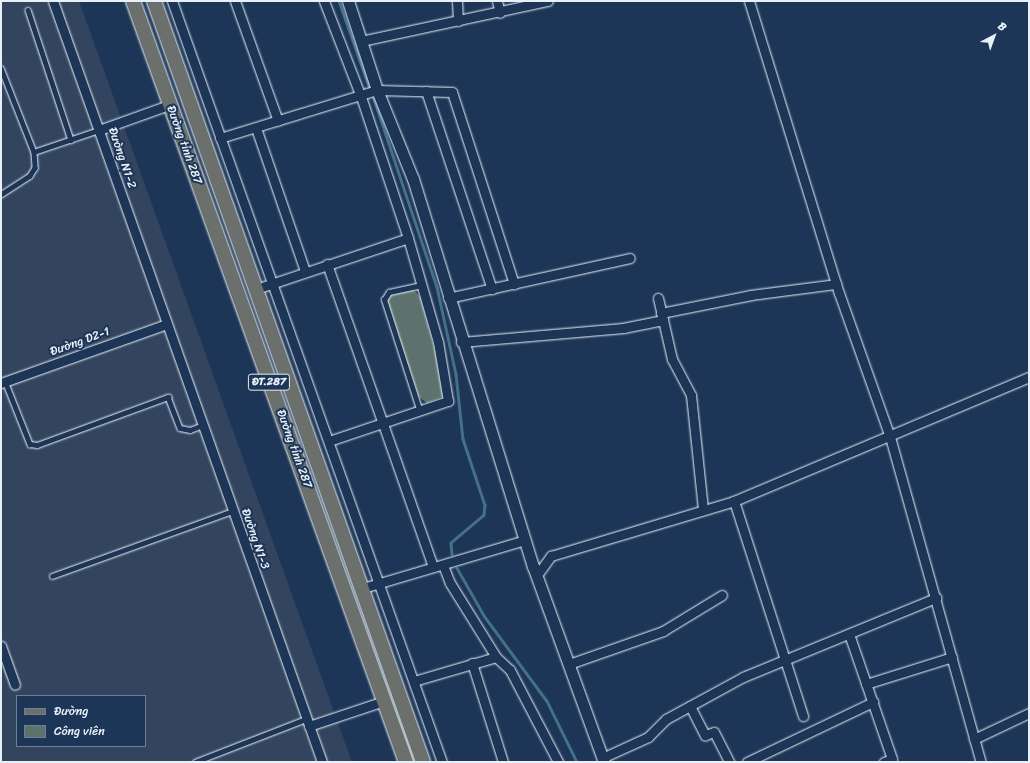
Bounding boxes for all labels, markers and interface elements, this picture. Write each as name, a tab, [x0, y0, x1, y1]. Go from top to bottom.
north arrow	[974, 16, 1014, 56]
text: B	[993, 17, 1011, 36]
street label: Đường tỉnh 287	[163, 104, 205, 186]
street label: Đường N1-2	[105, 126, 139, 190]
street label: Đường D2-1	[48, 325, 112, 359]
road number: ĐT.287	[247, 373, 291, 391]
street label: Đường tỉnh 287	[273, 408, 315, 490]
street label: Đường N1-3	[238, 507, 272, 571]
legend	[16, 695, 146, 747]
text: Đường	[54, 700, 88, 722]
text: Công viên	[54, 720, 105, 742]

